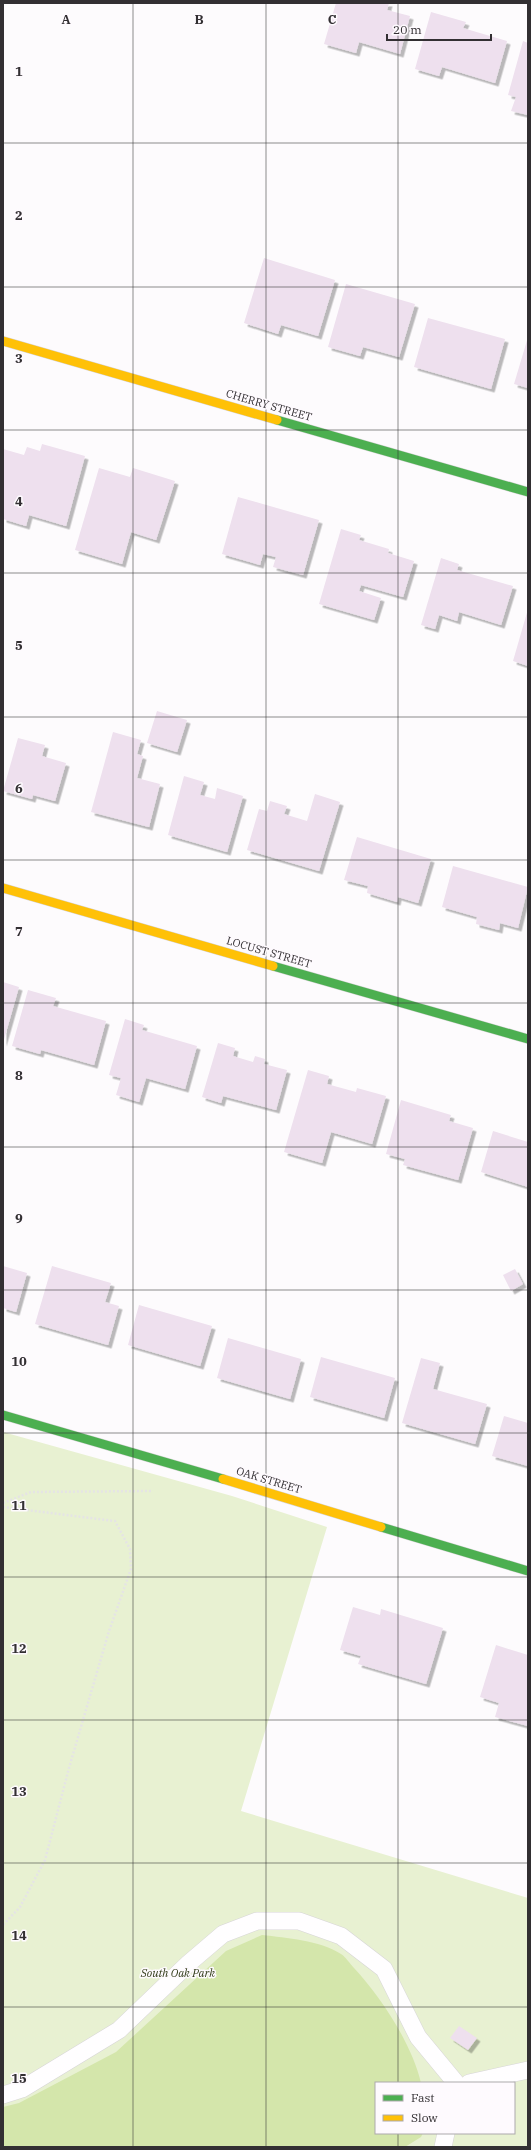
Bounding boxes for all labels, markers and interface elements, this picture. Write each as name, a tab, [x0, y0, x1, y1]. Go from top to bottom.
text: A	[61, 11, 71, 28]
text: B	[194, 11, 204, 28]
text: C	[328, 11, 337, 28]
scale bar	[387, 16, 491, 42]
text: 20 m	[393, 22, 422, 37]
text: 1	[15, 63, 23, 80]
text: 2	[15, 207, 23, 224]
text: 3	[15, 350, 23, 367]
street label: CHERRY STREET	[224, 386, 314, 424]
text: 4	[15, 493, 23, 510]
text: 5	[15, 637, 23, 654]
text: 6	[15, 780, 23, 797]
text: 7	[15, 923, 23, 940]
street label: LOCUST STREET	[225, 933, 313, 971]
text: 8	[15, 1067, 23, 1084]
text: 9	[15, 1210, 23, 1227]
text: 10	[11, 1353, 27, 1370]
street label: OAK STREET	[235, 1463, 303, 1497]
text: 11	[11, 1497, 27, 1514]
text: 12	[11, 1640, 27, 1657]
text: 13	[11, 1783, 27, 1800]
text: 14	[11, 1927, 27, 1944]
park label: South Oak Park	[140, 1966, 215, 1980]
text: 15	[11, 2070, 27, 2087]
legend	[375, 2082, 515, 2134]
text: Fast	[411, 2090, 435, 2105]
text: Slow	[411, 2110, 438, 2125]

